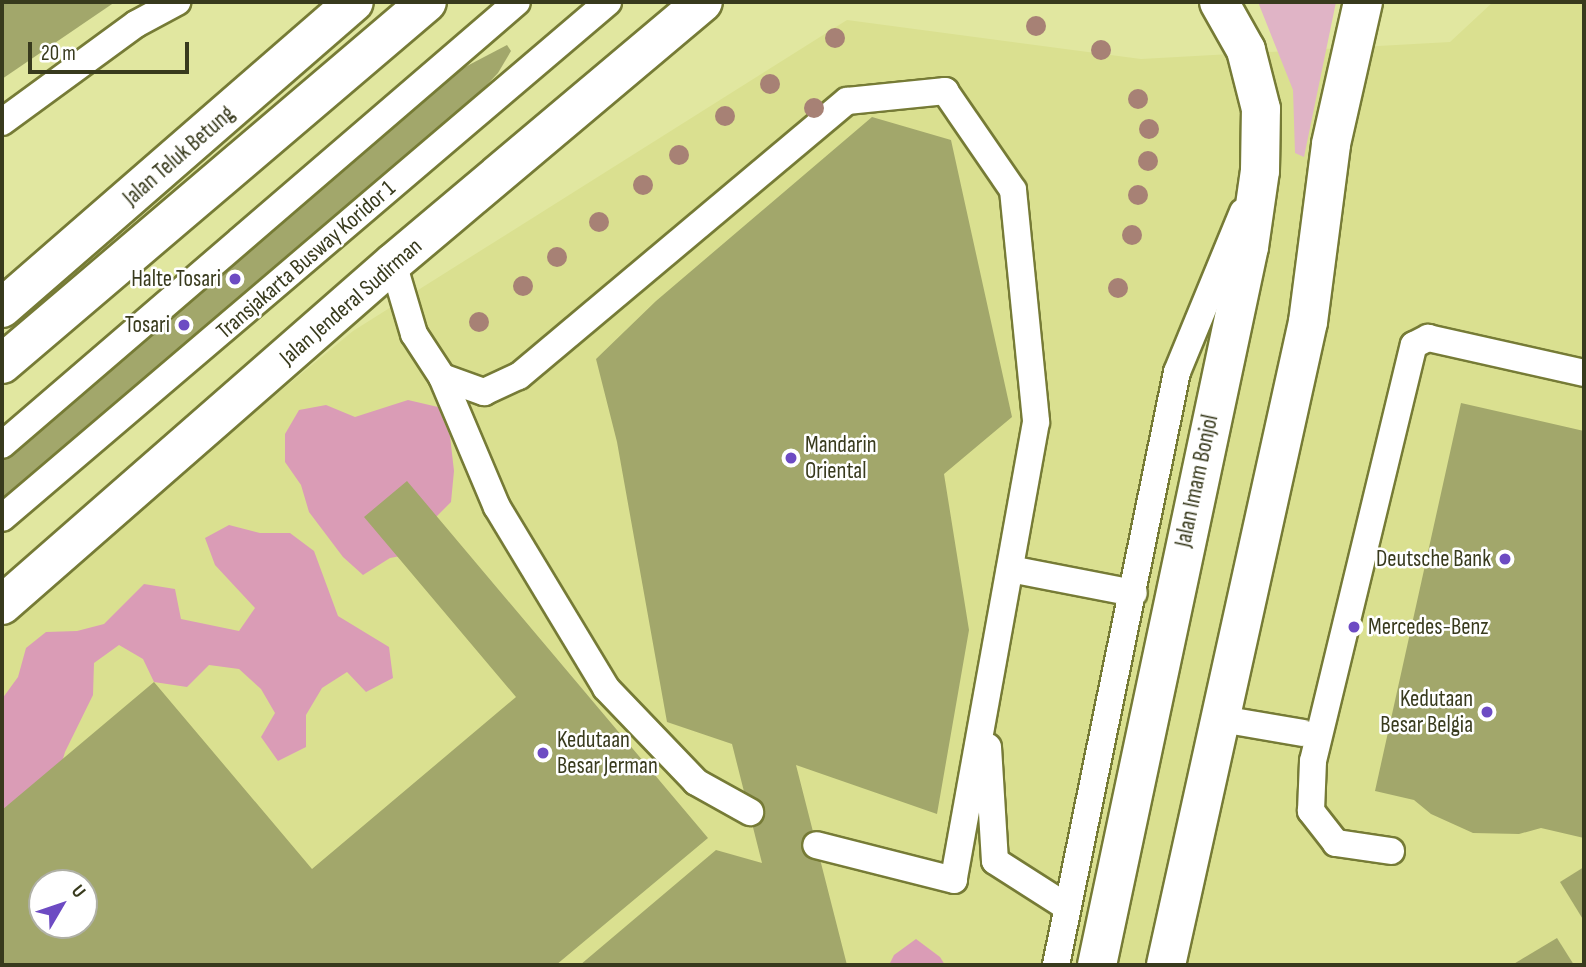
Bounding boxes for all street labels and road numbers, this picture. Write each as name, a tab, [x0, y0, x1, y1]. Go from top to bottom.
street label: Jalan Teluk Betung	[118, 100, 240, 212]
street label: Transjakarta Busway Koridor 1	[211, 175, 401, 345]
street label: Jalan Jenderal Sudirman	[274, 233, 428, 371]
street label: Jalan Imam Bonjol	[1170, 412, 1224, 550]

